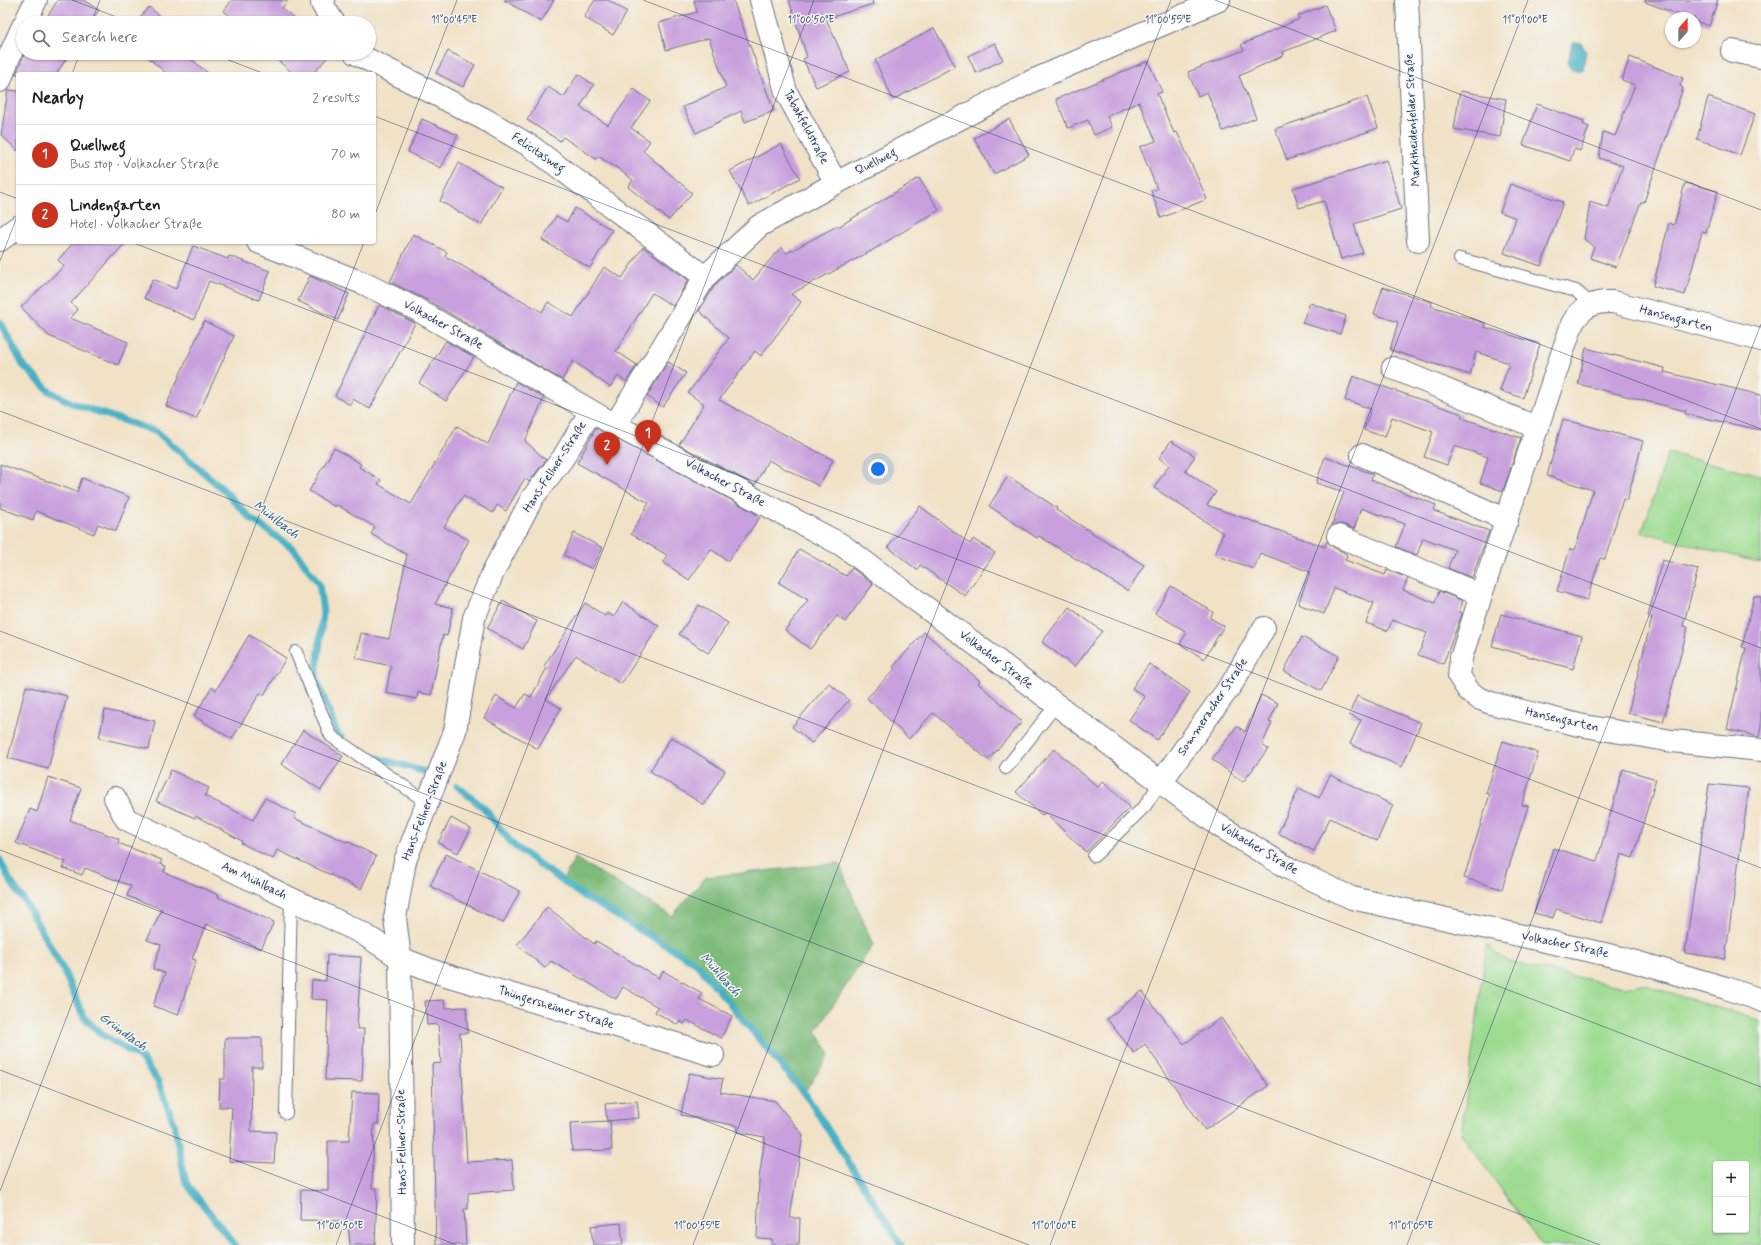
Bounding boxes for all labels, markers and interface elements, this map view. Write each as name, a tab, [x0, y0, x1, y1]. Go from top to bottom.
north arrow	[1665, 12, 1701, 48]
text: 11°00'45"E	[431, 13, 477, 27]
text: 11°00'50"E	[788, 13, 835, 27]
text: 11°00'55"E	[1145, 13, 1191, 27]
text: 11°01'00"E	[1503, 13, 1548, 27]
search box	[16, 16, 376, 60]
icon: search	[30, 27, 52, 49]
text: Search here	[62, 28, 138, 48]
street label: Marktheidenfelder Straße	[1402, 53, 1424, 187]
text: Nearby	[32, 87, 84, 109]
street label: Tabakfeldstraße	[780, 87, 832, 167]
text: 2 results	[313, 90, 360, 107]
street label: Felicitasweg	[508, 129, 568, 178]
text: Quellweg	[70, 136, 126, 156]
street label: Quellweg	[852, 145, 900, 180]
text: 1	[42, 146, 48, 163]
text: 70 m	[331, 146, 360, 163]
text: Bus stop · Volkacher Straße	[70, 156, 219, 173]
text: Lindengarten	[70, 196, 161, 216]
text: 2	[42, 206, 48, 223]
text: 80 m	[331, 206, 360, 223]
text: Hotel · Volkacher Straße	[70, 216, 202, 233]
street label: Volkacher Straße	[400, 297, 486, 354]
street label: Hansengarten	[1638, 302, 1714, 337]
street label: Hans-Fellner-Straße	[520, 418, 591, 516]
pin: 1	[635, 420, 661, 453]
pin: 2	[594, 432, 620, 465]
street label: Volkacher Straße	[682, 455, 768, 511]
your location	[868, 459, 888, 479]
water label: Mühlbach	[249, 497, 303, 543]
street label: Volkacher Straße	[956, 627, 1036, 693]
street label: Sommeracher Straße	[1174, 655, 1252, 759]
street label: Hansengarten	[1524, 704, 1600, 737]
street label: Hans-Fellner-Straße	[399, 759, 451, 863]
street label: Volkacher Straße	[1217, 819, 1301, 879]
street label: Am Mühlbach	[219, 858, 290, 904]
street label: Volkacher Straße	[1520, 928, 1610, 962]
water label: Mühlbach	[696, 949, 744, 1001]
street label: Thüngersheimer Straße	[496, 983, 616, 1034]
water label: Gründlach	[96, 1009, 151, 1055]
street label: Hans-Fellner-Straße	[393, 1089, 411, 1195]
map controls	[1713, 1161, 1749, 1233]
button: +	[1713, 1161, 1749, 1197]
button: −	[1713, 1197, 1749, 1233]
text: 11°00'50"E	[317, 1219, 364, 1233]
text: 11°00'55"E	[674, 1219, 720, 1233]
text: 11°01'00"E	[1032, 1219, 1077, 1233]
text: 11°01'05"E	[1389, 1219, 1433, 1233]

